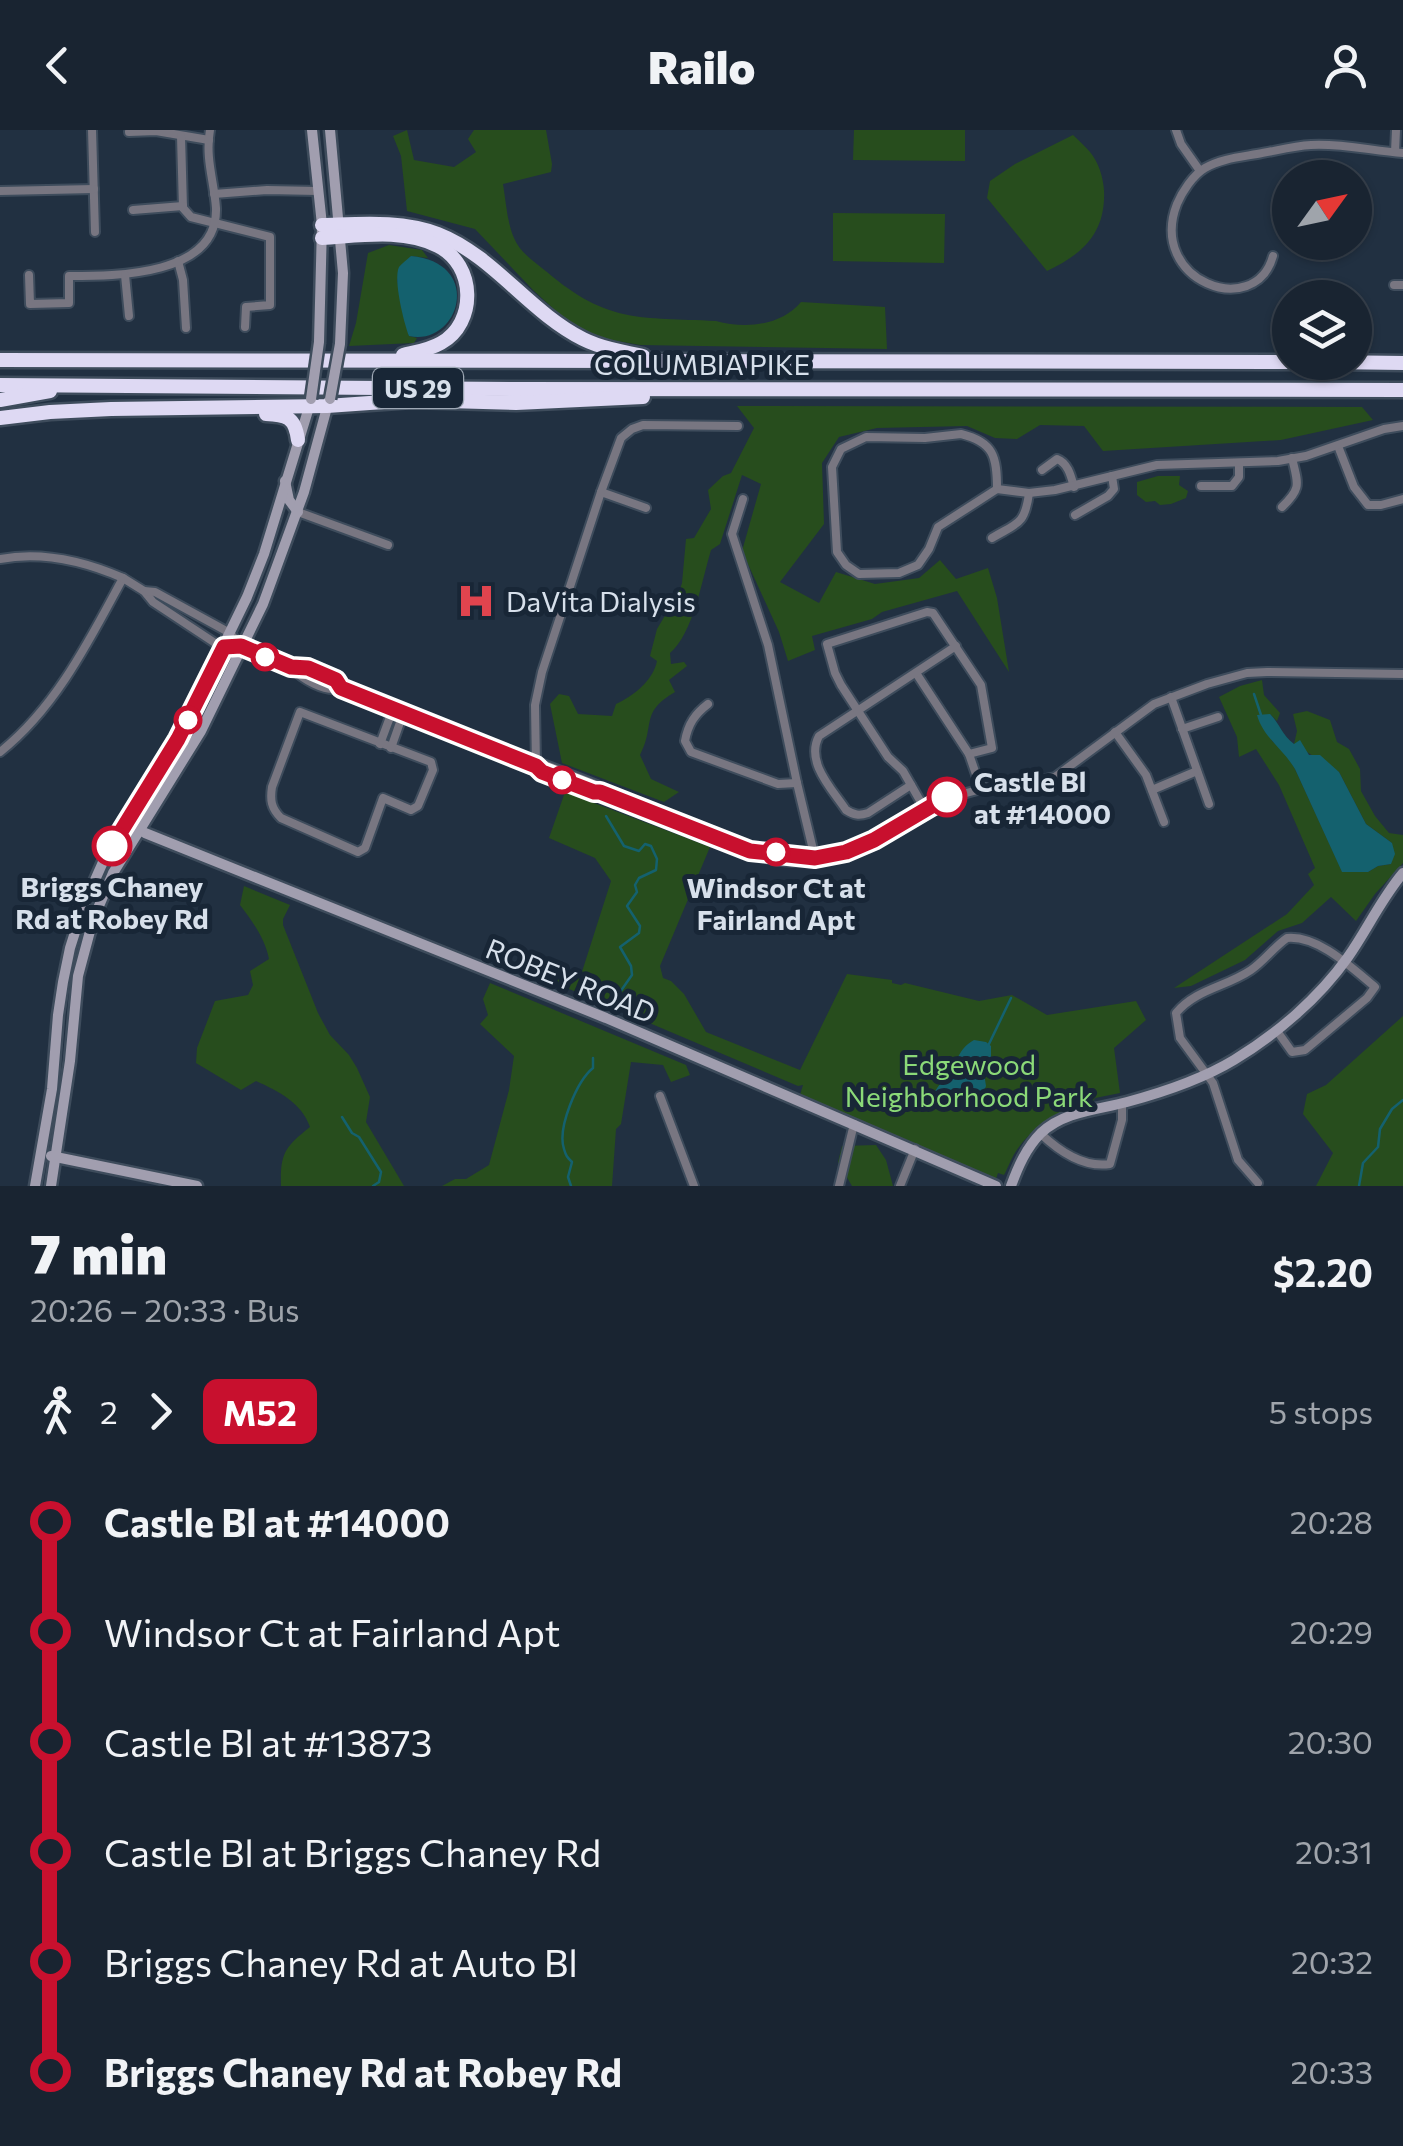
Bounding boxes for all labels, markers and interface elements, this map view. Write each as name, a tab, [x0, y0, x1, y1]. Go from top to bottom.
icon: back	[30, 38, 85, 93]
text: Railo	[648, 38, 755, 93]
icon: person	[1318, 38, 1373, 93]
north arrow	[1272, 160, 1372, 260]
map controls	[1272, 160, 1372, 380]
button: layers	[1272, 280, 1372, 380]
street label: COLUMBIA PIKE	[594, 347, 810, 381]
road number: US 29	[373, 368, 463, 408]
hospital icon: DaVita Dialysis	[455, 580, 497, 622]
place label: DaVita Dialysis	[506, 584, 696, 618]
unlabelled marker	[252, 644, 278, 670]
unlabelled marker	[175, 707, 201, 733]
place label: Castle Bl at #14000	[974, 764, 1111, 830]
unlabelled marker	[549, 767, 575, 793]
marker: Castle Bl at #14000	[928, 778, 966, 816]
marker: Briggs Chaney Rd at Robey Rd	[93, 827, 131, 865]
marker: Windsor Ct at Fairland Apt	[763, 839, 789, 865]
place label: Briggs Chaney Rd at Robey Rd	[15, 869, 209, 935]
place label: Windsor Ct at Fairland Apt	[687, 870, 866, 936]
street label: ROBEY ROAD	[481, 931, 661, 1029]
park label: Edgewood Neighborhood Park	[845, 1047, 1093, 1113]
text: 7 min	[30, 1218, 167, 1285]
text: $2.20	[1273, 1248, 1373, 1295]
text: 20:26 – 20:33 · Bus	[30, 1289, 300, 1329]
icon: walk	[30, 1384, 85, 1439]
icon: forward	[133, 1384, 188, 1439]
text: M52	[223, 1390, 297, 1433]
text: 2	[100, 1391, 118, 1431]
text: 5 stops	[1269, 1391, 1373, 1431]
text: Castle Bl at #14000	[104, 1498, 450, 1545]
text: 20:28	[1290, 1501, 1373, 1541]
text: Windsor Ct at Fairland Apt	[104, 1608, 560, 1655]
text: 20:29	[1290, 1611, 1373, 1651]
text: Castle Bl at #13873	[104, 1718, 432, 1765]
text: 20:30	[1288, 1721, 1373, 1761]
text: Castle Bl at Briggs Chaney Rd	[104, 1828, 601, 1875]
text: 20:31	[1295, 1831, 1373, 1871]
text: Briggs Chaney Rd at Auto Bl	[104, 1938, 578, 1985]
text: 20:32	[1291, 1941, 1373, 1981]
text: Briggs Chaney Rd at Robey Rd	[104, 2048, 622, 2095]
text: 20:33	[1290, 2051, 1373, 2091]

